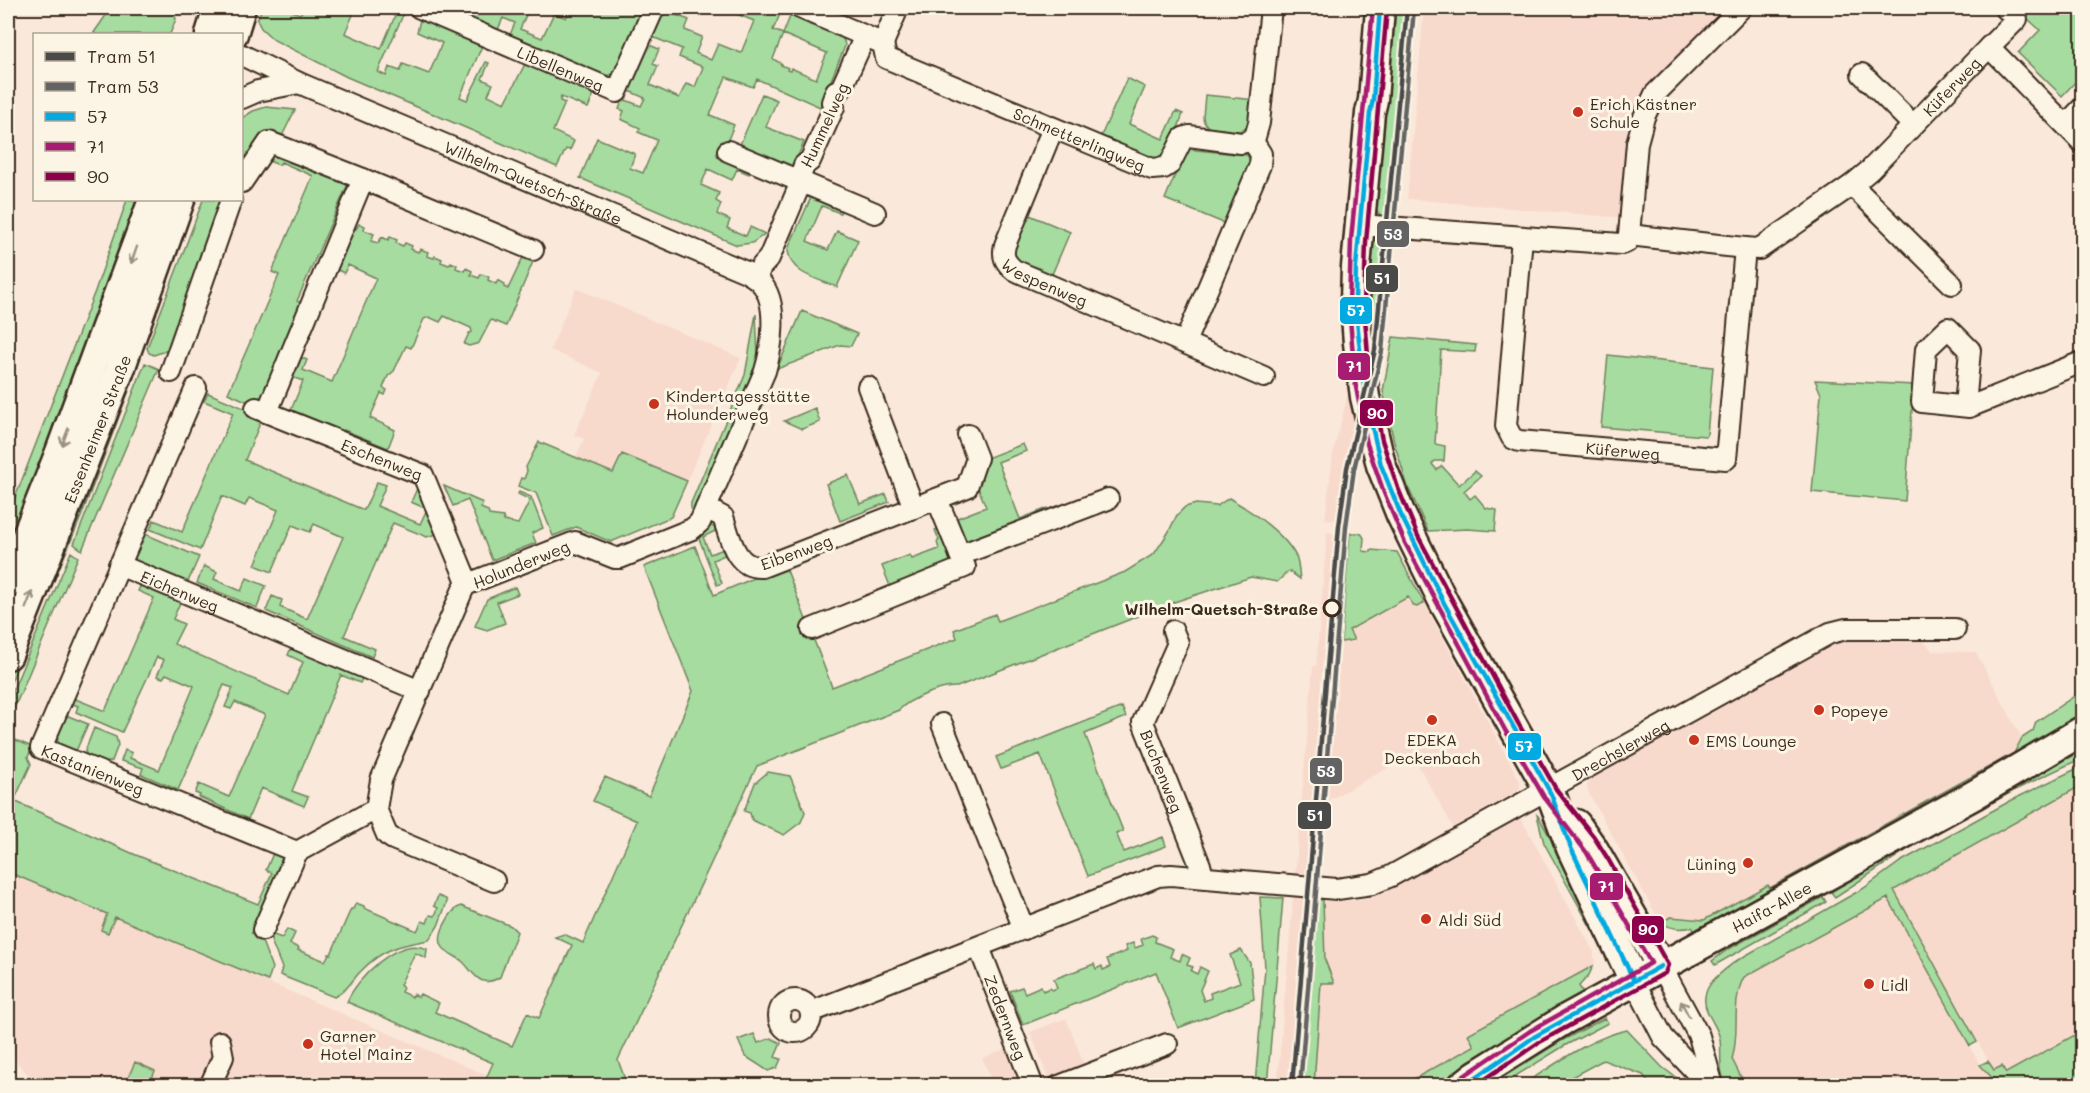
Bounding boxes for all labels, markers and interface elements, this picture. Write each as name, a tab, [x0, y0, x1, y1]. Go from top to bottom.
legend	[33, 33, 243, 201]
street label: Libellenweg	[514, 40, 607, 96]
text: Tram 51	[87, 44, 156, 68]
street label: Küferweg	[1918, 52, 1984, 120]
text: Tram 53	[87, 74, 158, 98]
street label: Hummelweg	[795, 79, 853, 171]
place label: Erich Kästner Schule	[1590, 93, 1697, 132]
street label: Schmetterlingweg	[1010, 102, 1149, 176]
text: 57	[87, 104, 108, 128]
marker: Erich Kästner Schule	[1571, 105, 1585, 119]
text: 71	[87, 134, 105, 158]
street label: Wilhelm-Quetsch-Straße	[441, 135, 625, 229]
text: 90	[87, 164, 109, 188]
line badge: 53	[1376, 220, 1410, 248]
text: 53	[1384, 223, 1403, 244]
one-way arrow	[127, 245, 138, 263]
street label: Wespenweg	[997, 253, 1091, 311]
line badge: 51	[1365, 264, 1399, 293]
text: 51	[1374, 267, 1390, 288]
line badge: 57	[1339, 296, 1373, 325]
text: 57	[1347, 299, 1365, 320]
street label: Essenheimer Straße	[58, 352, 135, 506]
line badge: 71	[1337, 352, 1371, 381]
text: 71	[1346, 355, 1362, 376]
place label: Kindertagesstätte Holunderweg	[666, 385, 810, 424]
marker: Kindertagesstätte Holunderweg	[647, 397, 661, 411]
line badge: 90	[1359, 399, 1394, 427]
text: 90	[1367, 402, 1387, 423]
one-way arrow	[59, 427, 70, 446]
street label: Eschenweg	[338, 433, 426, 484]
street label: Küferweg	[1585, 436, 1661, 464]
street label: Eibenweg	[757, 529, 835, 575]
street label: Holunderweg	[470, 535, 572, 593]
street label: Eichenweg	[138, 565, 222, 616]
one-way arrow	[24, 592, 35, 610]
place label: Wilhelm-Quetsch-Straße	[1125, 598, 1318, 619]
marker: Wilhelm-Quetsch-Straße	[1323, 599, 1341, 617]
place label: Popeye	[1831, 700, 1888, 721]
marker: Popeye	[1812, 703, 1826, 717]
marker: EDEKA Deckenbach	[1425, 713, 1439, 727]
street label: Drechslerweg	[1567, 714, 1673, 785]
street label: Buchenweg	[1137, 726, 1188, 815]
place label: EDEKA Deckenbach	[1384, 729, 1480, 768]
place label: EMS Lounge	[1706, 730, 1797, 751]
line badge: 57	[1507, 732, 1542, 761]
marker: EMS Lounge	[1687, 733, 1701, 747]
text: 57	[1515, 735, 1533, 756]
street label: Kastanienweg	[39, 739, 147, 799]
line badge: 53	[1309, 757, 1343, 785]
text: 53	[1317, 760, 1336, 781]
line badge: 51	[1297, 801, 1332, 830]
text: 51	[1307, 804, 1323, 825]
place label: Lüning	[1687, 853, 1736, 874]
marker: Lüning	[1741, 856, 1755, 870]
line badge: 71	[1589, 872, 1624, 901]
text: 71	[1598, 875, 1614, 896]
street label: Haifa-Allee	[1728, 876, 1815, 937]
place label: Aldi Süd	[1438, 909, 1501, 930]
marker: Aldi Süd	[1419, 912, 1433, 926]
line badge: 90	[1631, 915, 1665, 944]
text: 90	[1638, 918, 1658, 939]
street label: Zedernweg	[980, 971, 1032, 1062]
place label: Lidl	[1881, 974, 1908, 995]
marker: Lidl	[1862, 977, 1876, 991]
one-way arrow	[1679, 1001, 1690, 1019]
place label: Garner Hotel Mainz	[320, 1025, 412, 1064]
marker: Garner Hotel Mainz	[301, 1037, 315, 1051]

